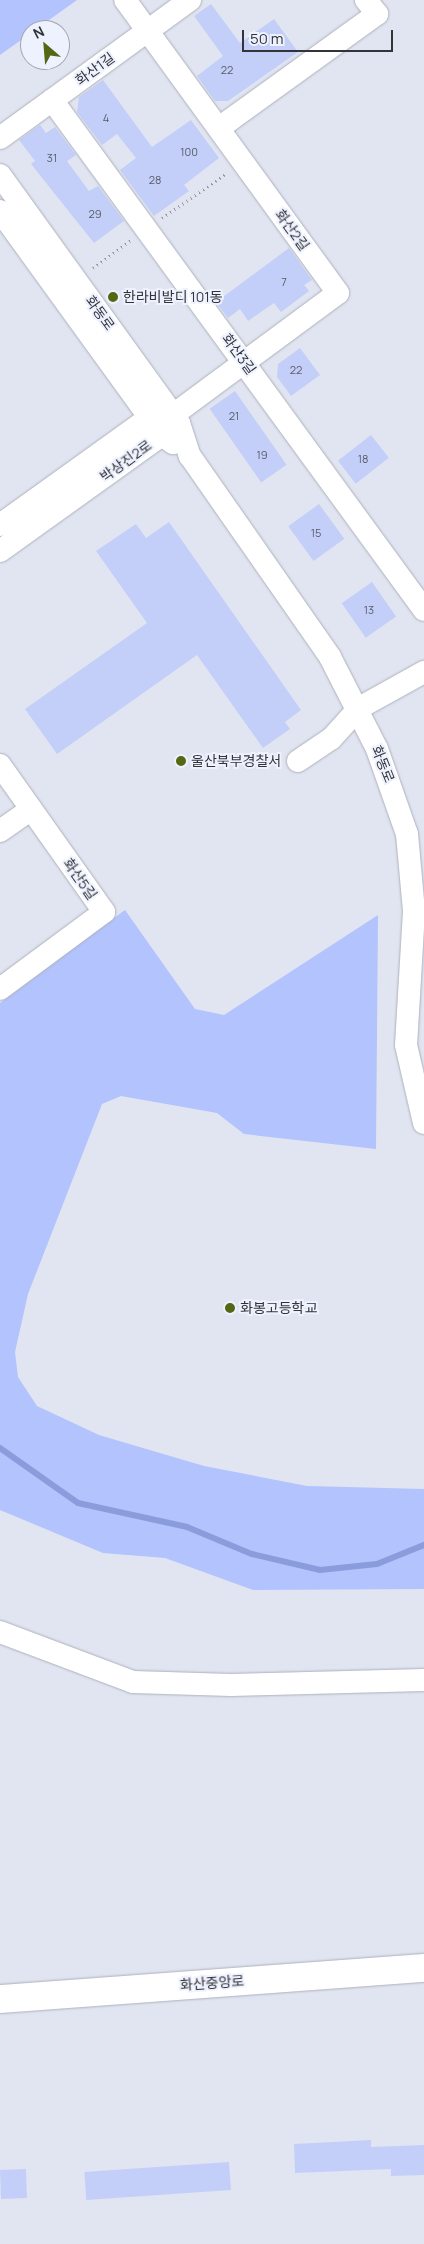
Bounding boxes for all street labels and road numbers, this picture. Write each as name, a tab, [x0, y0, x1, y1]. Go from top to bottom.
street label: 화산1길	[72, 49, 118, 89]
street label: 화산2길	[272, 206, 312, 254]
street label: 화동로	[82, 292, 118, 334]
street label: 화산3길	[219, 330, 259, 378]
street label: 박상진2로	[97, 437, 155, 485]
street label: 화동로	[368, 743, 398, 785]
street label: 화산5길	[60, 855, 100, 903]
street label: 화산중앙로	[179, 1972, 245, 1994]

